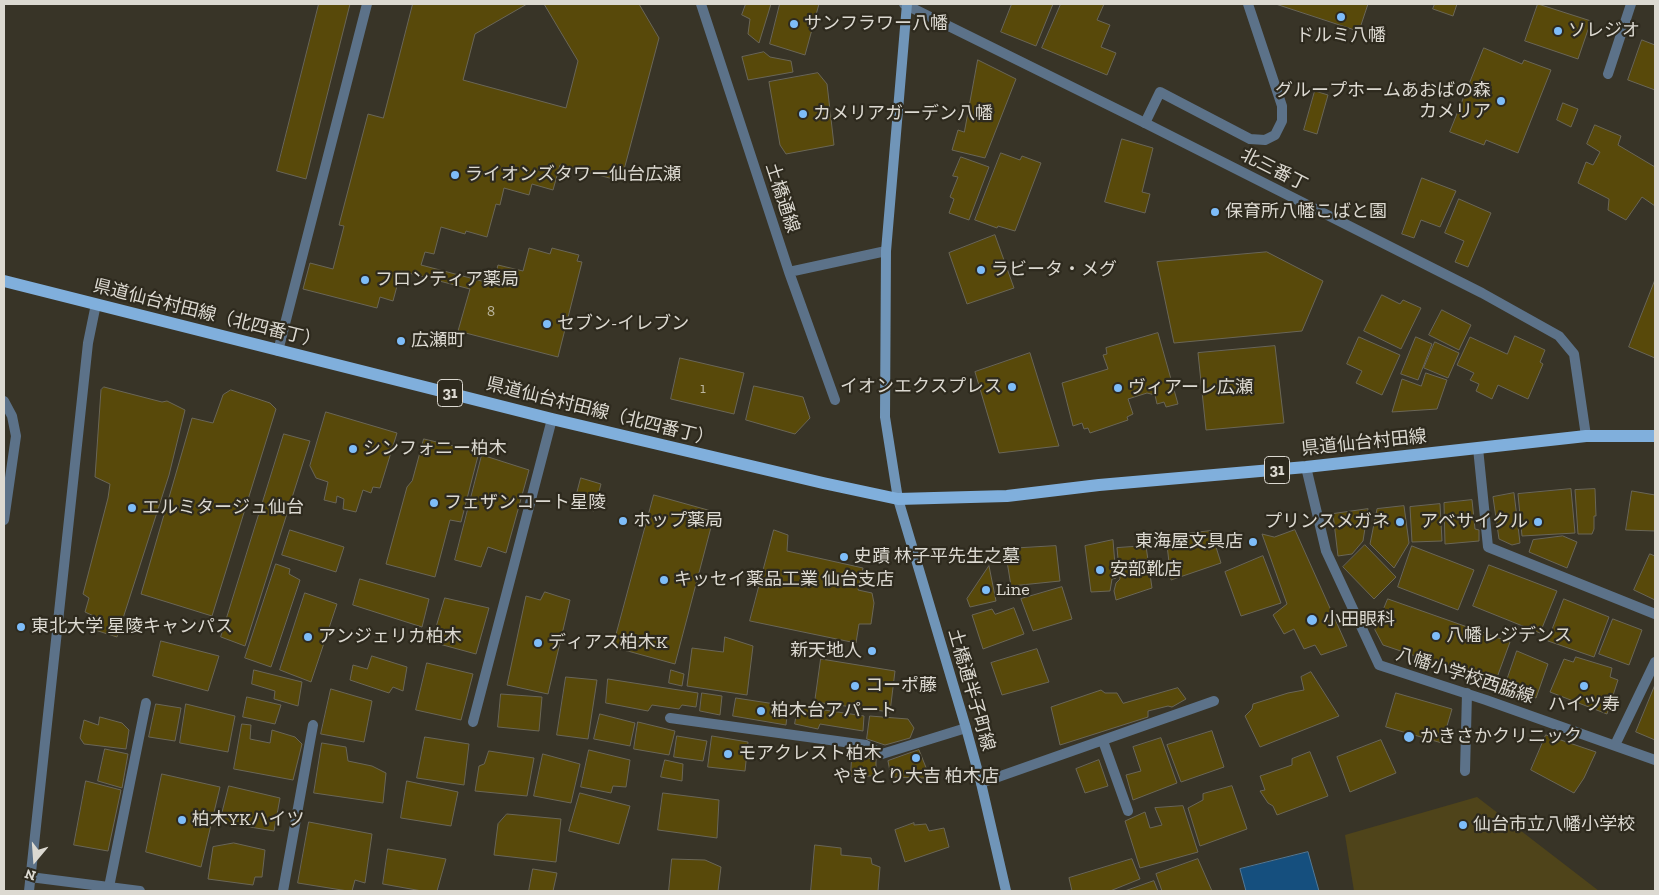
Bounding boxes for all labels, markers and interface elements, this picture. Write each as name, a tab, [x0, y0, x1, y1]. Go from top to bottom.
marker: ドルミ八幡	[1335, 11, 1347, 23]
place label: サンフラワー八幡	[804, 13, 948, 35]
marker: サンフラワー八幡	[788, 18, 800, 30]
place label: ソレジオ	[1568, 20, 1640, 42]
place label: ドルミ八幡	[1296, 25, 1386, 47]
marker: ソレジオ	[1552, 25, 1564, 37]
place label: グループホームあおばの森 カメリア	[1275, 80, 1491, 122]
marker: グループホームあおばの森 カメリア	[1495, 95, 1507, 107]
place label: カメリアガーデン八幡	[813, 103, 993, 125]
marker: カメリアガーデン八幡	[797, 108, 809, 120]
street label: 北三番丁	[1237, 144, 1311, 196]
street label: 土橋通線	[761, 160, 803, 236]
place label: ライオンズタワー仙台広瀬	[465, 164, 681, 186]
marker: ライオンズタワー仙台広瀬	[449, 169, 461, 181]
place label: 保育所八幡こばと園	[1225, 201, 1387, 223]
marker: 保育所八幡こばと園	[1209, 206, 1221, 218]
place label: ラビータ・メグ	[991, 259, 1117, 281]
marker: ラビータ・メグ	[975, 264, 987, 276]
place label: フロンティア薬局	[375, 269, 519, 291]
marker: フロンティア薬局	[359, 274, 371, 286]
street label: 県道仙台村田線（北四番丁）	[91, 275, 323, 353]
house number: 8	[487, 303, 495, 321]
place label: セブン-イレブン	[557, 313, 689, 335]
marker: セブン-イレブン	[541, 318, 553, 330]
place label: 広瀬町	[411, 330, 465, 352]
marker: 広瀬町	[395, 335, 407, 347]
street label: 県道仙台村田線（北四番丁）	[484, 373, 716, 451]
place label: イオンエクスプレス	[840, 376, 1002, 398]
place label: ヴィアーレ広瀬	[1128, 377, 1253, 399]
road number: 31	[438, 379, 462, 406]
house number: 1	[700, 380, 706, 398]
marker: イオンエクスプレス	[1006, 381, 1018, 393]
marker: ヴィアーレ広瀬	[1112, 382, 1124, 394]
street label: 県道仙台村田線	[1300, 426, 1428, 460]
place label: シンフォニー柏木	[363, 438, 507, 460]
marker: シンフォニー柏木	[347, 443, 359, 455]
road number: 31	[1264, 456, 1290, 484]
place label: フェザンコート星陵	[444, 492, 606, 514]
place label: エルミタージュ仙台	[142, 497, 304, 519]
marker: フェザンコート星陵	[428, 497, 440, 509]
marker: エルミタージュ仙台	[126, 502, 138, 514]
place label: ホップ薬局	[633, 510, 723, 532]
place label: プリンスメガネ	[1264, 511, 1390, 533]
place label: アベサイクル	[1420, 511, 1528, 533]
marker: ホップ薬局	[617, 515, 629, 527]
marker: プリンスメガネ	[1394, 516, 1406, 528]
marker: アベサイクル	[1532, 516, 1544, 528]
place label: 東海屋文具店	[1135, 531, 1243, 553]
marker: 東海屋文具店	[1247, 536, 1259, 548]
place label: 史蹟 林子平先生之墓	[854, 546, 1020, 568]
marker: 史蹟 林子平先生之墓	[838, 551, 850, 563]
place label: 安部靴店	[1110, 559, 1182, 581]
marker: 安部靴店	[1094, 564, 1106, 576]
place label: キッセイ薬品工業 仙台支店	[674, 569, 894, 591]
marker: キッセイ薬品工業 仙台支店	[658, 574, 670, 586]
place label: Line	[996, 579, 1030, 601]
marker: Line	[980, 584, 992, 596]
place label: 小田眼科	[1323, 609, 1395, 631]
marker: 小田眼科	[1305, 613, 1319, 627]
place label: 東北大学 星陵キャンパス	[31, 616, 233, 638]
marker: 東北大学 星陵キャンパス	[15, 621, 27, 633]
place label: 八幡レジデンス	[1446, 625, 1572, 647]
place label: アンジェリカ柏木	[318, 626, 462, 648]
street label: 土橋通半子町線	[943, 626, 999, 754]
marker: 八幡レジデンス	[1430, 630, 1442, 642]
marker: アンジェリカ柏木	[302, 631, 314, 643]
place label: ディアス柏木K	[548, 632, 668, 654]
marker: ディアス柏木K	[532, 637, 544, 649]
place label: 新天地人	[790, 640, 862, 662]
street label: 八幡小学校西脇線	[1393, 643, 1537, 709]
marker: 新天地人	[866, 645, 878, 657]
place label: コーポ藤	[865, 675, 937, 697]
marker: コーポ藤	[849, 680, 861, 692]
marker: ハイツ寿	[1578, 680, 1590, 692]
place label: ハイツ寿	[1548, 694, 1620, 716]
place label: 柏木台アパート	[771, 700, 897, 722]
marker: 柏木台アパート	[755, 705, 767, 717]
place label: かきさかクリニック	[1420, 726, 1582, 748]
marker: かきさかクリニック	[1402, 730, 1416, 744]
place label: モアクレスト柏木	[738, 743, 882, 765]
marker: モアクレスト柏木	[722, 748, 734, 760]
marker: やきとり大吉 柏木店	[910, 752, 922, 764]
place label: やきとり大吉 柏木店	[833, 766, 999, 788]
place label: 柏木YKハイツ	[192, 809, 305, 831]
marker: 柏木YKハイツ	[176, 814, 188, 826]
place label: 仙台市立八幡小学校	[1473, 814, 1635, 836]
marker: 仙台市立八幡小学校	[1457, 819, 1469, 831]
north arrow	[10, 835, 60, 885]
text: N	[23, 865, 38, 884]

